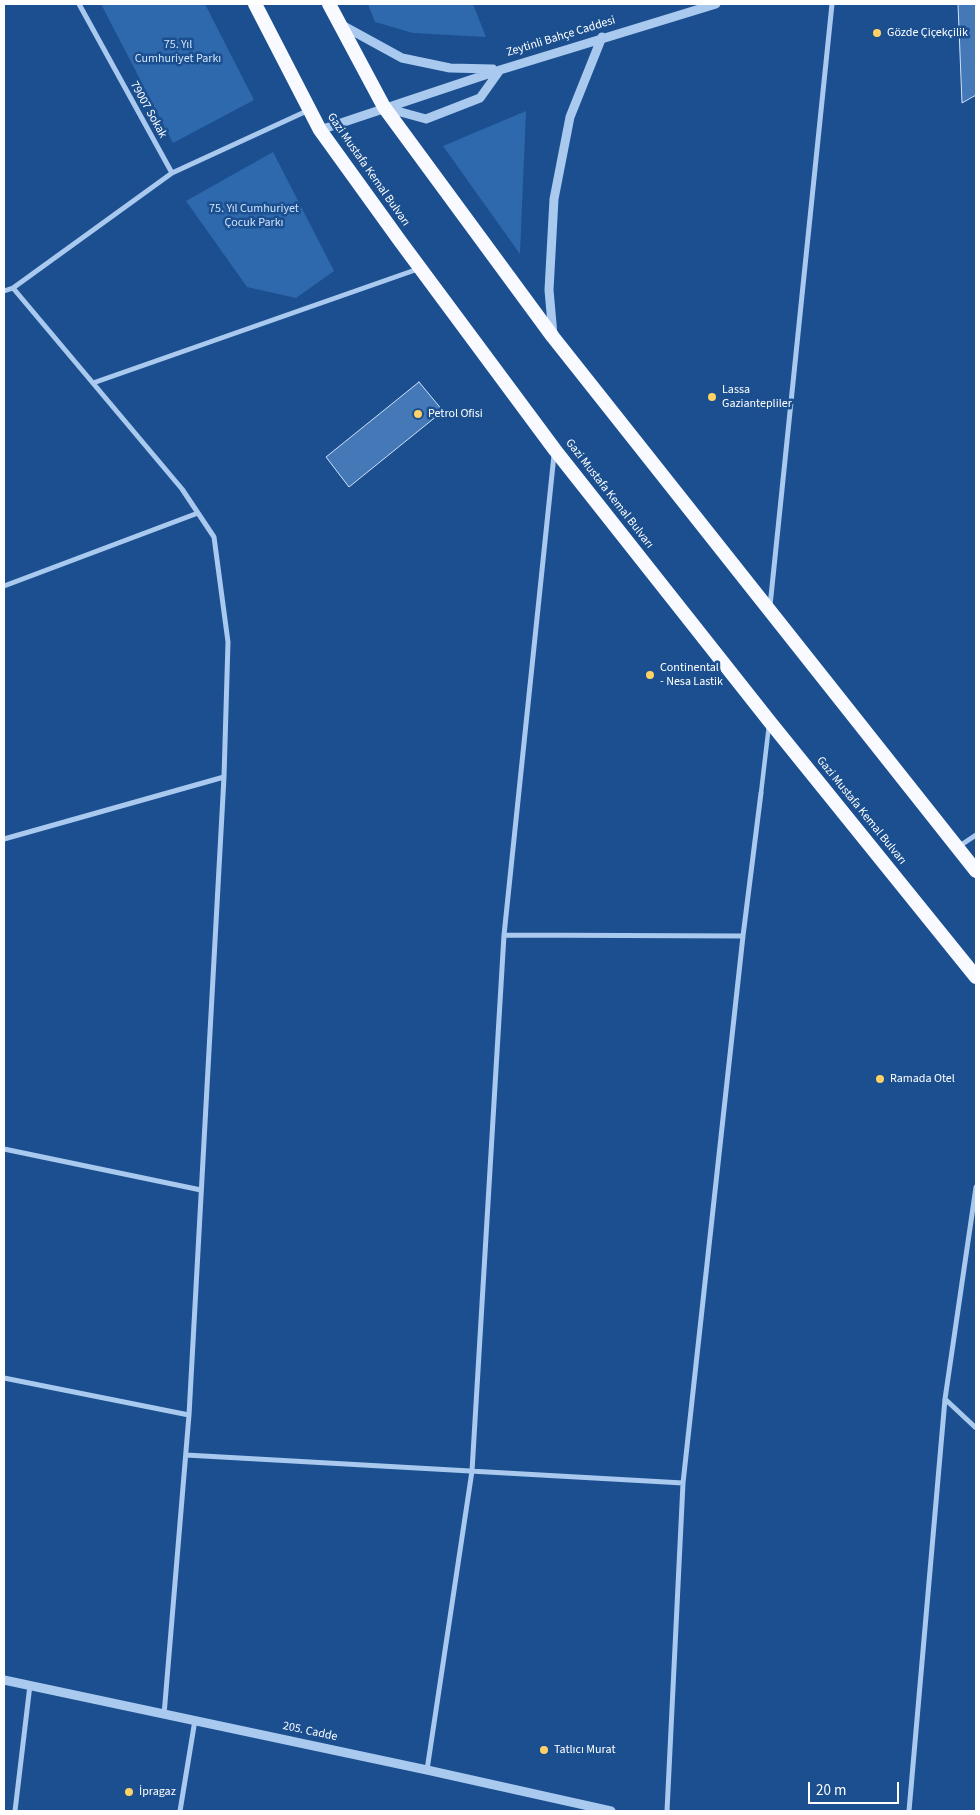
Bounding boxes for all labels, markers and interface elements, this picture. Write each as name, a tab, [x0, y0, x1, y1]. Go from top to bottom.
street label: Zeytinli Bahçe Caddesi	[505, 14, 617, 60]
place label: Gözde Çiçekçilik	[887, 26, 968, 40]
marker: Gözde Çiçekçilik	[871, 27, 883, 39]
park label: 75. Yıl Cumhuriyet Parkı	[135, 38, 221, 66]
street label: 79007 Sokak	[126, 79, 170, 141]
street label: Gazi Mustafa Kemal Bulvarı	[323, 111, 413, 229]
park label: 75. Yıl Cumhuriyet Çocuk Parkı	[209, 202, 299, 230]
place label: Lassa Gaziantepliler	[722, 383, 792, 411]
marker: Lassa Gaziantepliler	[706, 391, 718, 403]
place label: Petrol Ofisi	[428, 407, 483, 421]
marker: Petrol Ofisi	[412, 408, 424, 420]
street label: Gazi Mustafa Kemal Bulvarı	[562, 436, 656, 552]
place label: Continental - Nesa Lastik	[660, 661, 723, 689]
marker: Continental - Nesa Lastik	[644, 669, 656, 681]
street label: Gazi Mustafa Kemal Bulvarı	[813, 754, 909, 868]
place label: Ramada Otel	[890, 1072, 955, 1086]
marker: Ramada Otel	[874, 1073, 886, 1085]
street label: 205. Cadde	[281, 1719, 339, 1745]
place label: Tatlıcı Murat	[554, 1743, 615, 1757]
marker: Tatlıcı Murat	[538, 1744, 550, 1756]
scale bar	[810, 1772, 901, 1804]
text: 20 m	[816, 1780, 846, 1801]
place label: İpragaz	[139, 1785, 176, 1799]
marker: İpragaz	[123, 1786, 135, 1798]

